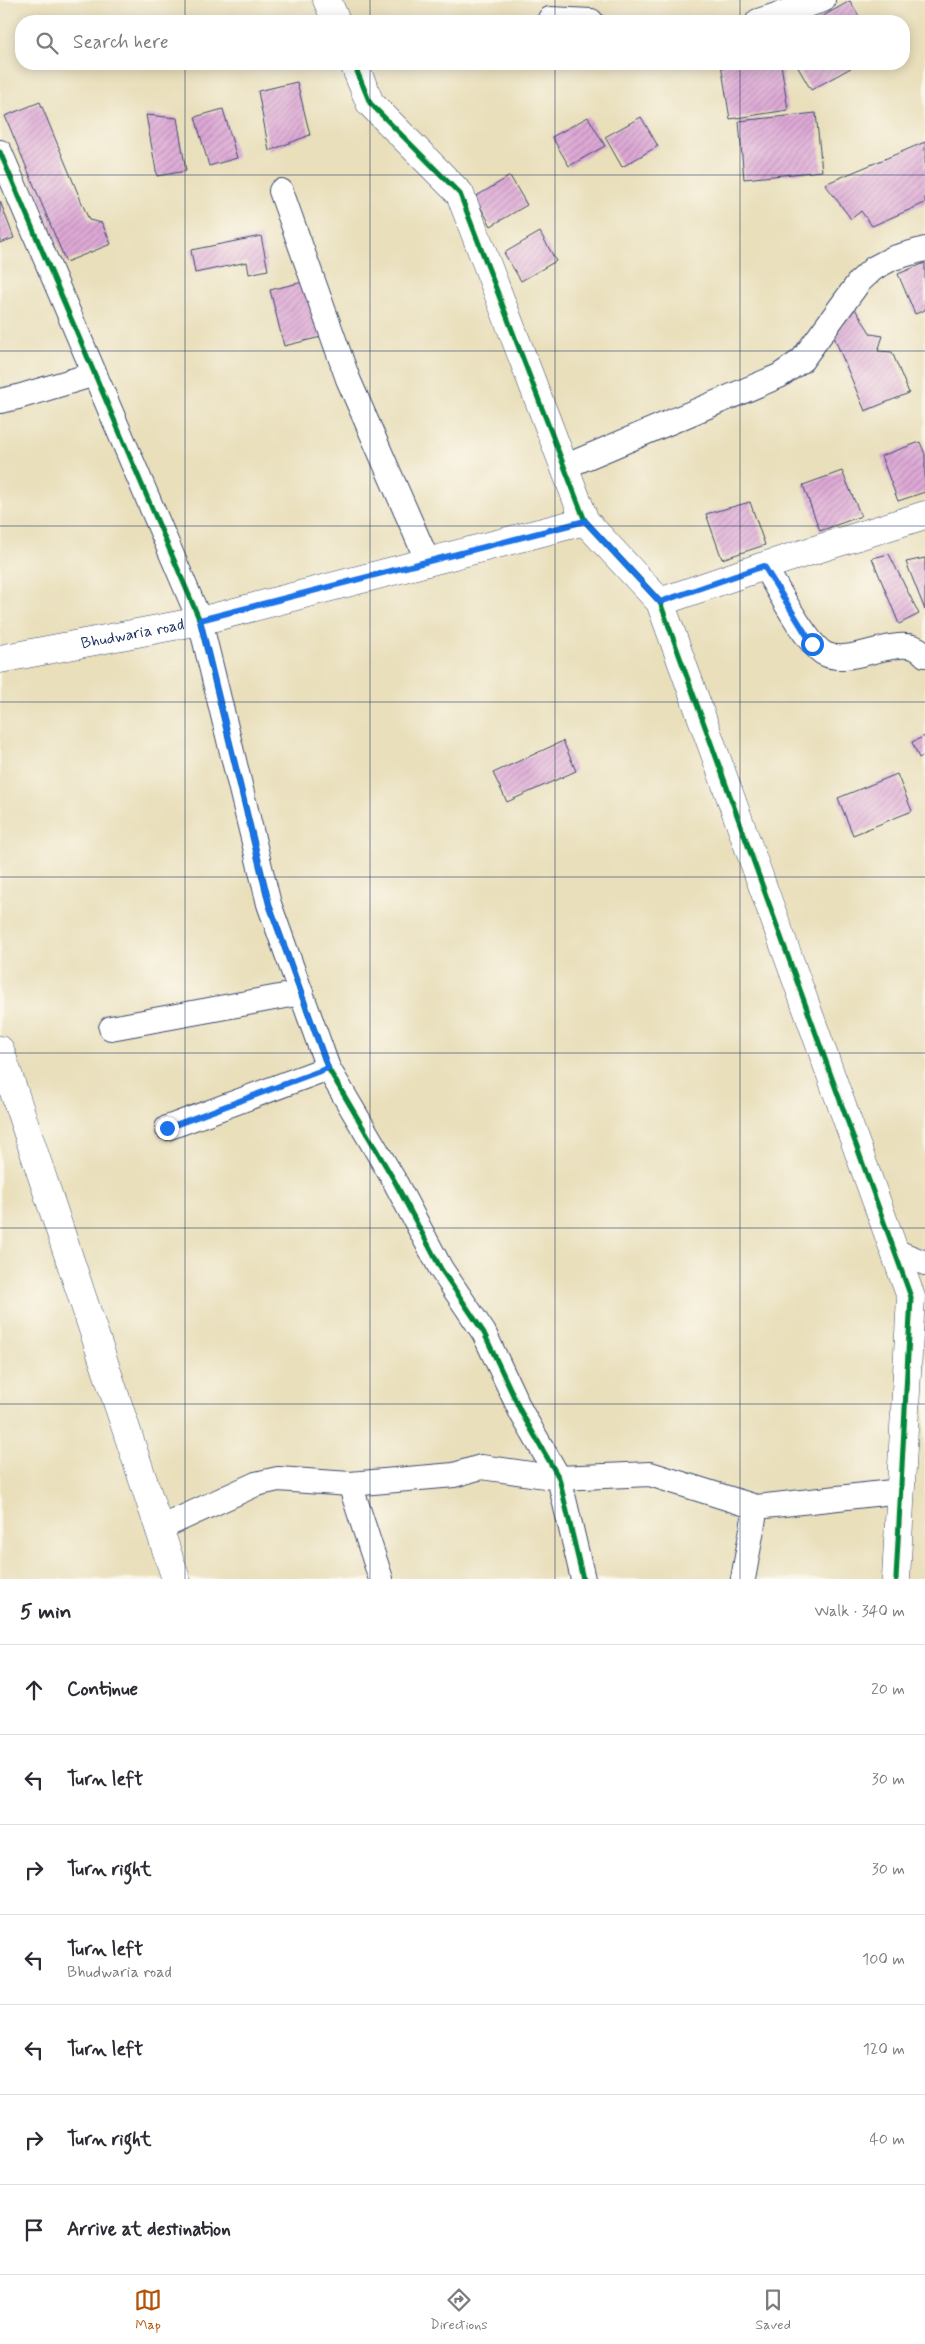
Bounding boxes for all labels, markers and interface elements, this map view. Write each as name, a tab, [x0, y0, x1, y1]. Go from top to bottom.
search box	[15, 15, 910, 70]
icon: search	[33, 29, 61, 57]
text: Search here	[73, 30, 169, 55]
street label: Bhudwaria road	[79, 614, 186, 654]
route start	[801, 633, 824, 656]
route end	[156, 1117, 179, 1140]
text: 5 min	[20, 1598, 72, 1626]
text: Walk · 340 m	[815, 1601, 905, 1622]
icon: ahead	[20, 1676, 48, 1704]
text: Continue	[67, 1677, 138, 1702]
text: 20 m	[871, 1679, 905, 1700]
icon: left	[20, 1766, 48, 1794]
text: Turn left	[67, 1767, 143, 1792]
text: 30 m	[872, 1769, 905, 1790]
icon: right	[20, 1856, 48, 1884]
text: Turn right	[67, 1857, 151, 1882]
text: 30 m	[872, 1859, 905, 1880]
text: Turn left	[67, 1937, 143, 1962]
icon: left	[20, 1946, 48, 1974]
text: 100 m	[862, 1949, 905, 1970]
text: Bhudwaria road	[67, 1962, 172, 1983]
icon: left	[20, 2036, 48, 2064]
text: Turn left	[67, 2037, 143, 2062]
text: 120 m	[863, 2039, 905, 2060]
icon: right	[20, 2126, 48, 2154]
text: Turn right	[67, 2127, 151, 2152]
text: 40 m	[869, 2129, 905, 2150]
icon: arrive	[20, 2216, 48, 2244]
text: Arrive at destination	[67, 2217, 231, 2242]
tab: Map	[134, 2286, 162, 2334]
tab: Directions	[430, 2286, 488, 2334]
tab: Saved	[756, 2286, 791, 2334]

